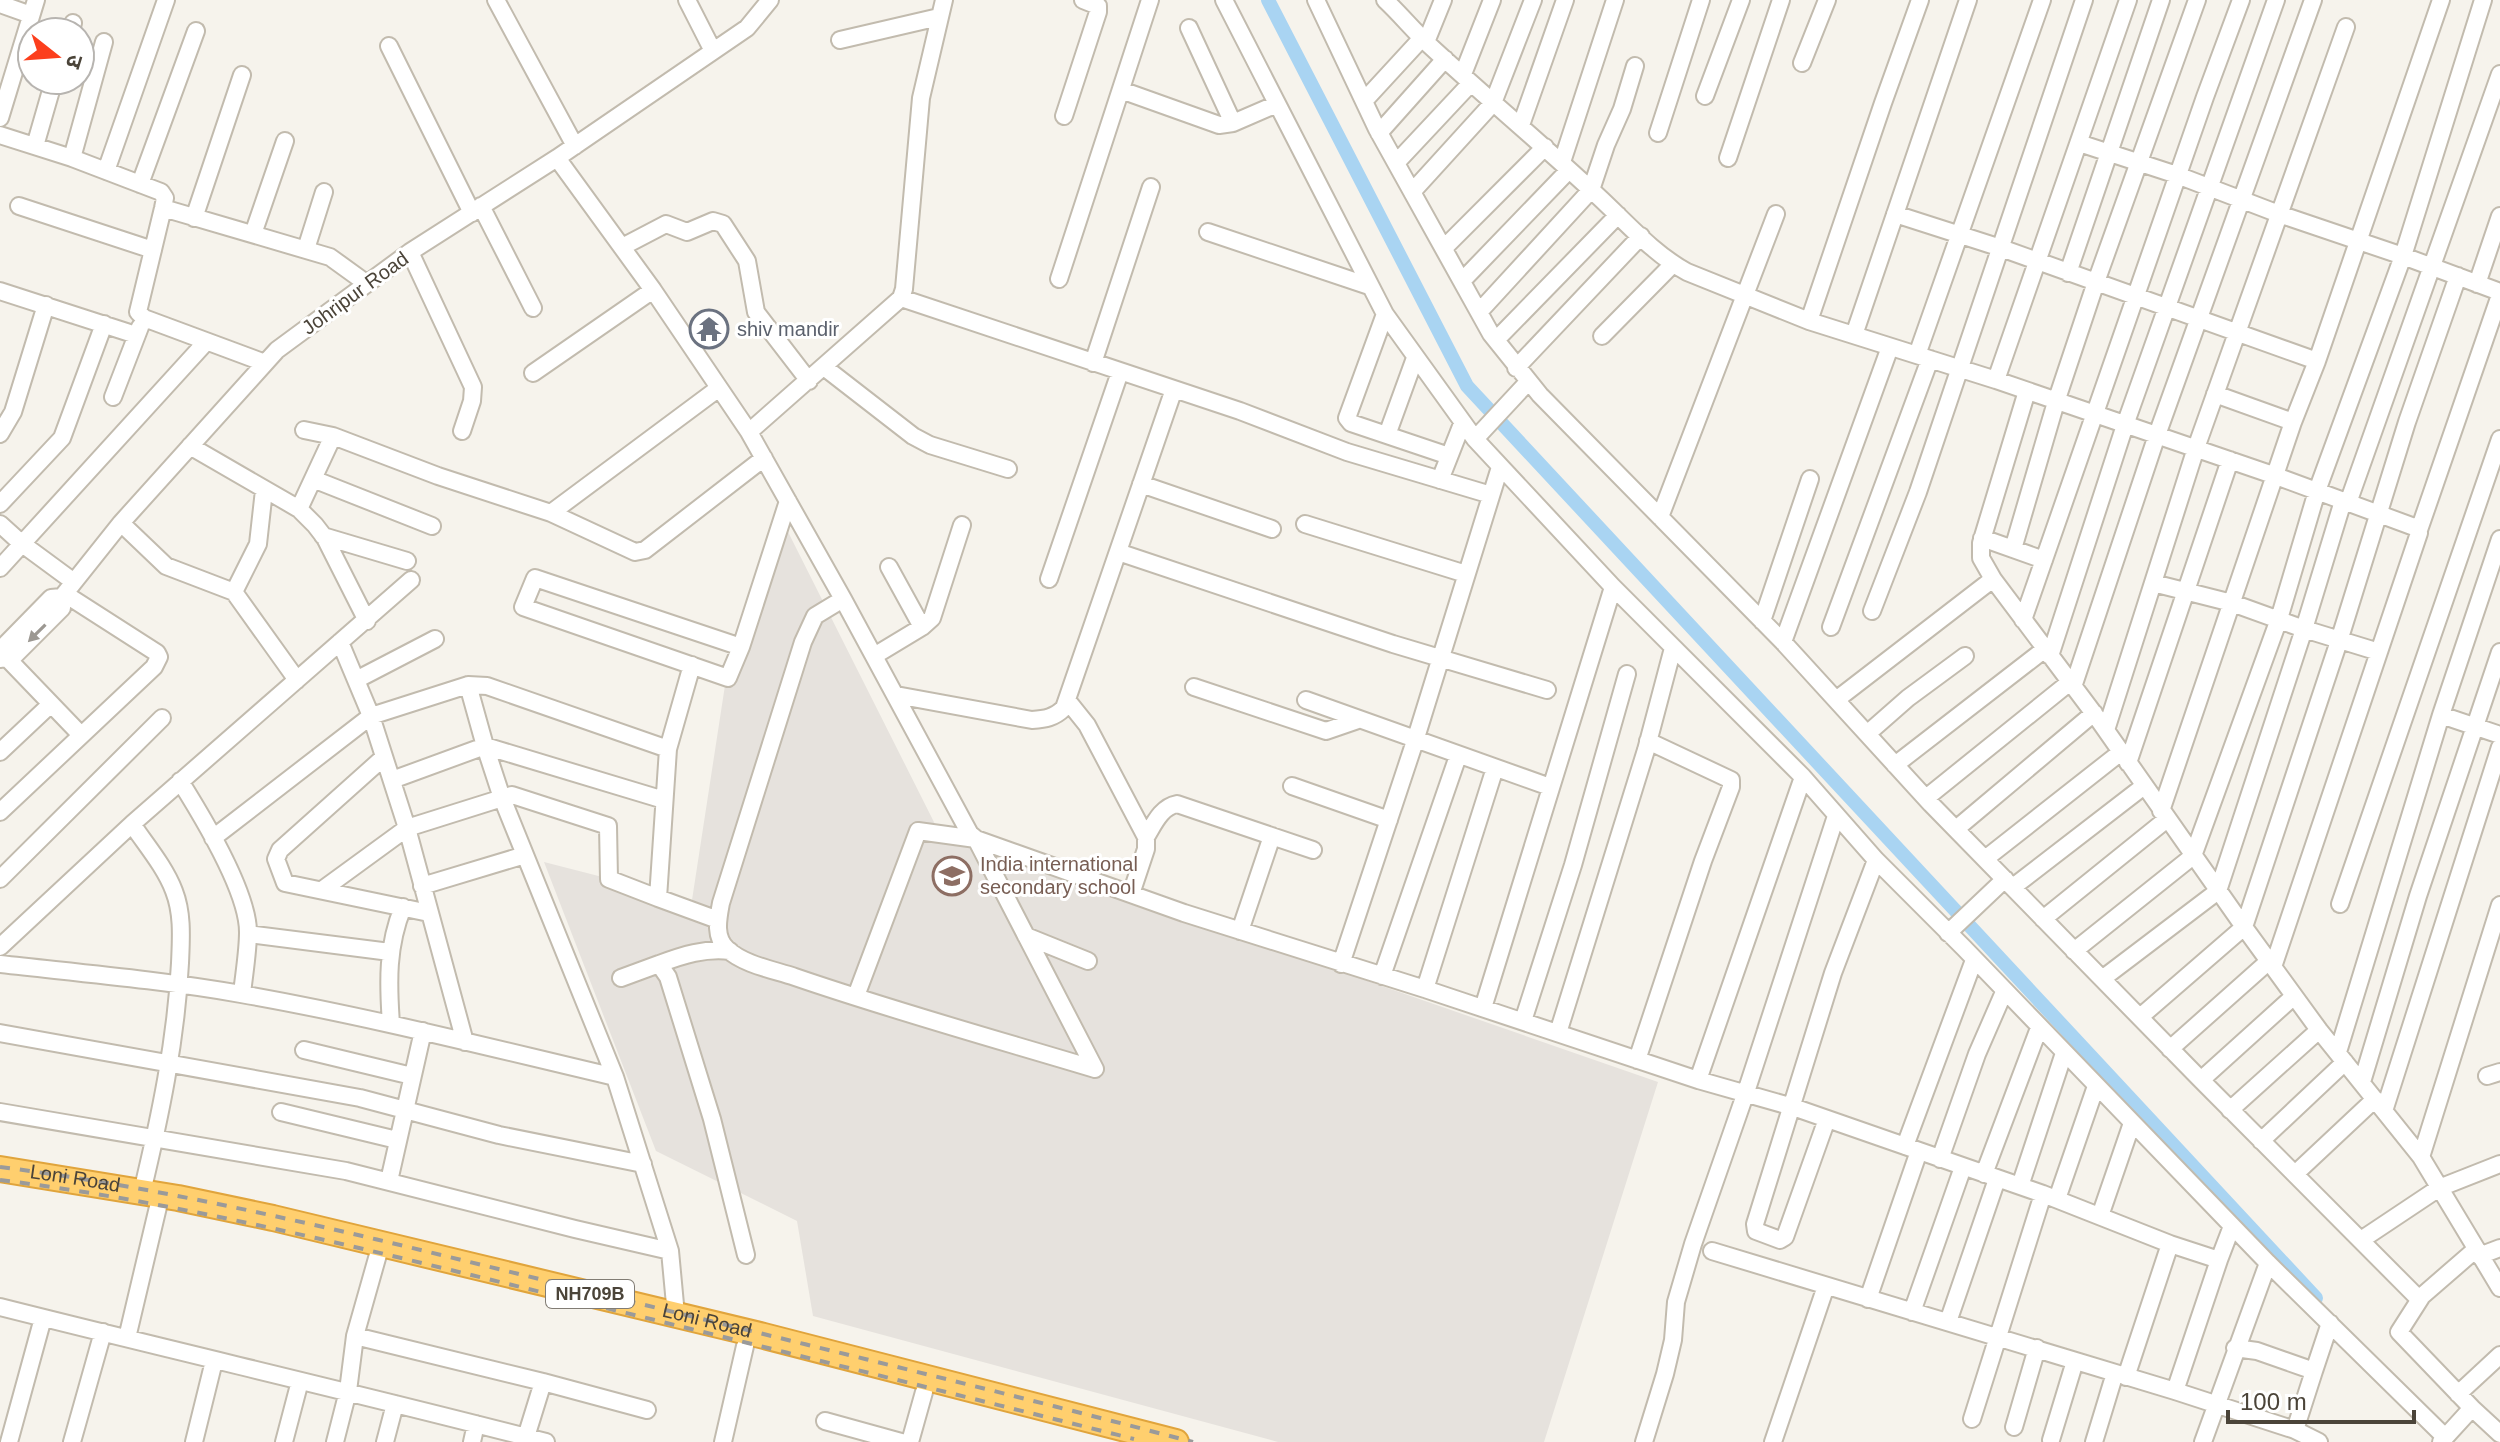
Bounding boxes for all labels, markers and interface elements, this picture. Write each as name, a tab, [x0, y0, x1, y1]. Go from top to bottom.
north arrow	[16, 16, 96, 96]
text: उ	[60, 52, 88, 73]
street label: Johripur Road	[298, 247, 412, 339]
temple icon: shiv mandir	[688, 308, 730, 350]
place label: shiv mandir	[737, 318, 840, 340]
one-way arrow	[28, 623, 47, 642]
place label: India international secondary school	[980, 853, 1138, 898]
school or university icon: India international secondary school	[931, 855, 973, 897]
street label: Loni Road	[29, 1160, 122, 1196]
road number: NH709B	[546, 1280, 634, 1308]
street label: Loni Road	[660, 1299, 754, 1342]
scale bar	[2228, 1374, 2414, 1424]
text: 100 m	[2240, 1388, 2307, 1415]

